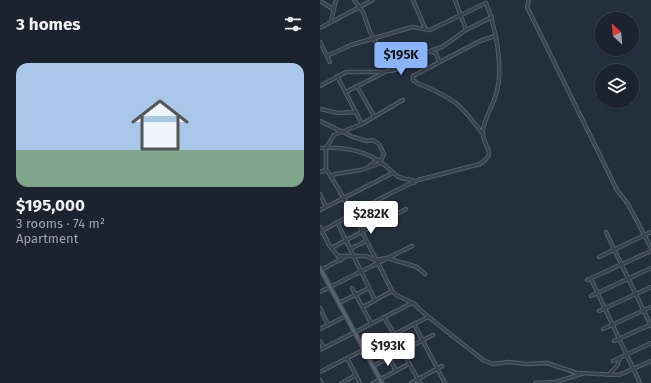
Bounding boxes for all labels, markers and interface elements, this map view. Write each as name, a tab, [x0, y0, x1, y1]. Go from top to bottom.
north arrow	[595, 12, 639, 56]
map controls	[595, 12, 639, 108]
icon: filters	[282, 13, 304, 35]
text: 3 homes	[16, 14, 81, 35]
pin: $195K	[373, 42, 429, 76]
text: $195K	[383, 47, 419, 62]
button: layers	[595, 64, 639, 108]
icon: home	[124, 89, 196, 161]
text: $195,000	[16, 195, 85, 216]
pin: $282K	[343, 201, 399, 235]
text: $282K	[353, 206, 389, 221]
text: 3 rooms · 74 m²	[16, 216, 105, 231]
text: Apartment	[16, 231, 78, 246]
pin: $193K	[360, 333, 416, 367]
text: $193K	[371, 338, 405, 353]

